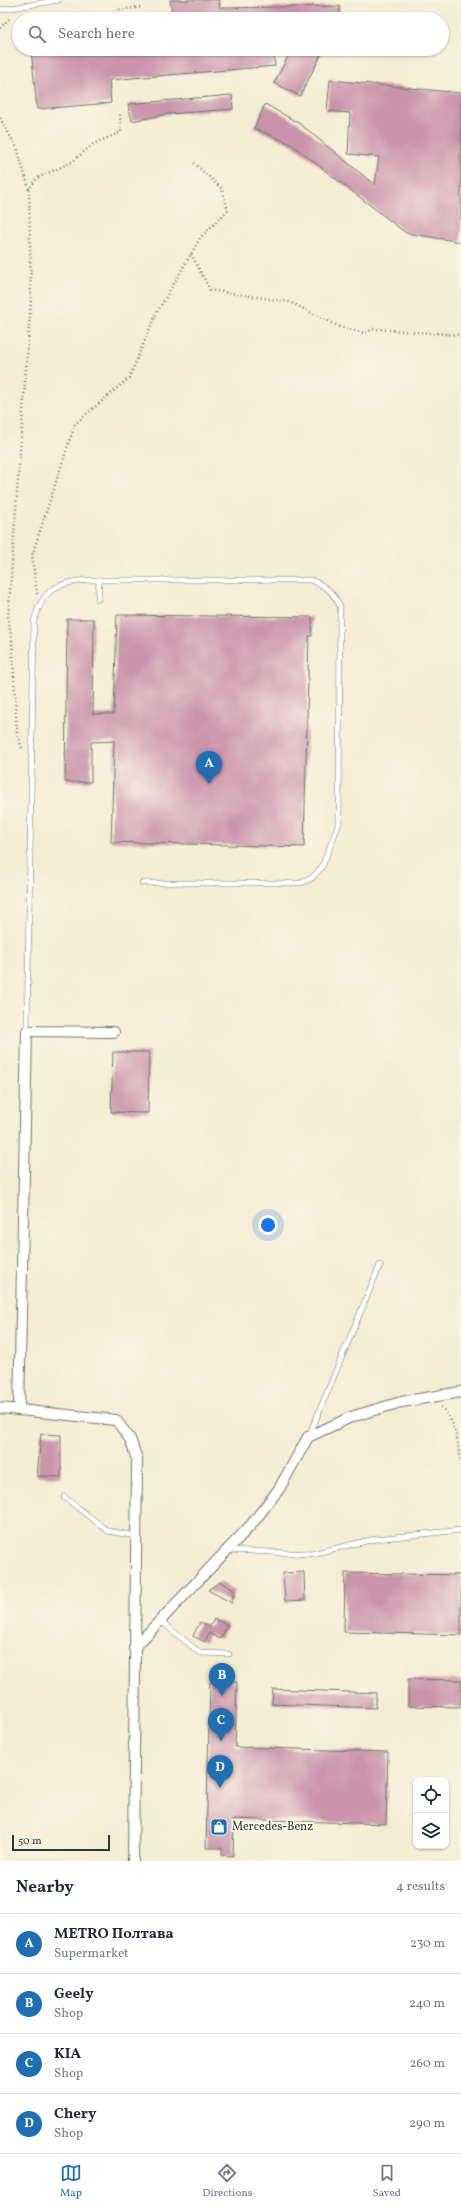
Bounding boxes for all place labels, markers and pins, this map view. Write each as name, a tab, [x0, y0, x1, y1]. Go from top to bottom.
pin: A	[196, 751, 222, 784]
pin: B	[209, 1663, 235, 1696]
pin: C	[208, 1708, 234, 1741]
pin: D	[207, 1755, 233, 1788]
shop icon: Mercedes-Benz	[209, 1817, 229, 1837]
place label: Mercedes-Benz	[232, 1819, 313, 1835]

